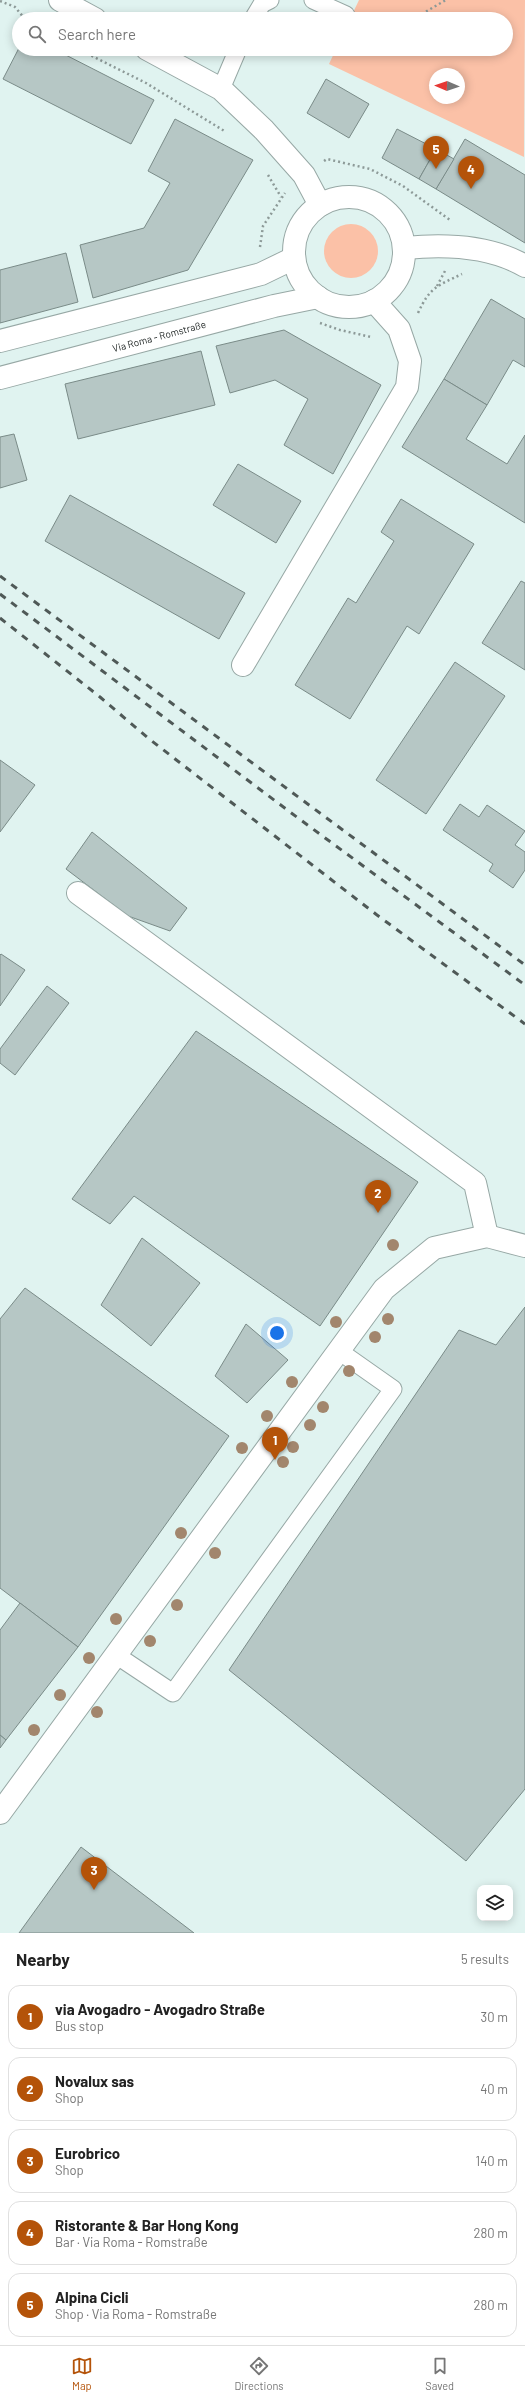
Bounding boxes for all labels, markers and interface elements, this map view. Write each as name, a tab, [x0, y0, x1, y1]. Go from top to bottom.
search box	[12, 12, 513, 56]
icon: search	[26, 23, 48, 45]
text: Search here	[58, 25, 136, 43]
north arrow	[429, 68, 465, 104]
pin: 5	[423, 136, 449, 169]
pin: 4	[458, 156, 484, 189]
street label: Via Roma - Romstraße	[111, 318, 207, 354]
pin: 2	[365, 1180, 391, 1213]
your location	[267, 1323, 287, 1343]
pin: 1	[262, 1427, 288, 1460]
pin: 3	[81, 1857, 107, 1890]
map controls	[477, 1885, 513, 1921]
button: layers	[477, 1885, 513, 1921]
text: Nearby	[16, 1949, 70, 1969]
text: 5 results	[461, 1951, 509, 1967]
text: via Avogadro - Avogadro Straße	[55, 2000, 265, 2018]
text: 1	[28, 2009, 32, 2025]
text: 30 m	[481, 2009, 508, 2025]
text: Bus stop	[55, 2018, 104, 2034]
text: Novalux sas	[55, 2072, 134, 2090]
text: 2	[26, 2081, 34, 2097]
text: 40 m	[480, 2081, 508, 2097]
text: Shop	[55, 2090, 84, 2106]
text: Eurobrico	[55, 2144, 120, 2162]
text: 3	[26, 2153, 34, 2169]
text: 140 m	[476, 2153, 508, 2169]
text: Shop	[55, 2162, 84, 2178]
text: Ristorante & Bar Hong Kong	[55, 2216, 239, 2234]
text: 4	[26, 2225, 34, 2241]
text: 280 m	[474, 2225, 508, 2241]
text: Bar · Via Roma - Romstraße	[55, 2234, 208, 2250]
text: Alpina Cicli	[55, 2288, 129, 2306]
text: 5	[26, 2297, 34, 2313]
text: 280 m	[474, 2297, 508, 2313]
text: Shop · Via Roma - Romstraße	[55, 2306, 217, 2322]
tab: Map	[71, 2355, 93, 2392]
tab: Directions	[234, 2355, 284, 2392]
tab: Saved	[425, 2355, 454, 2392]

